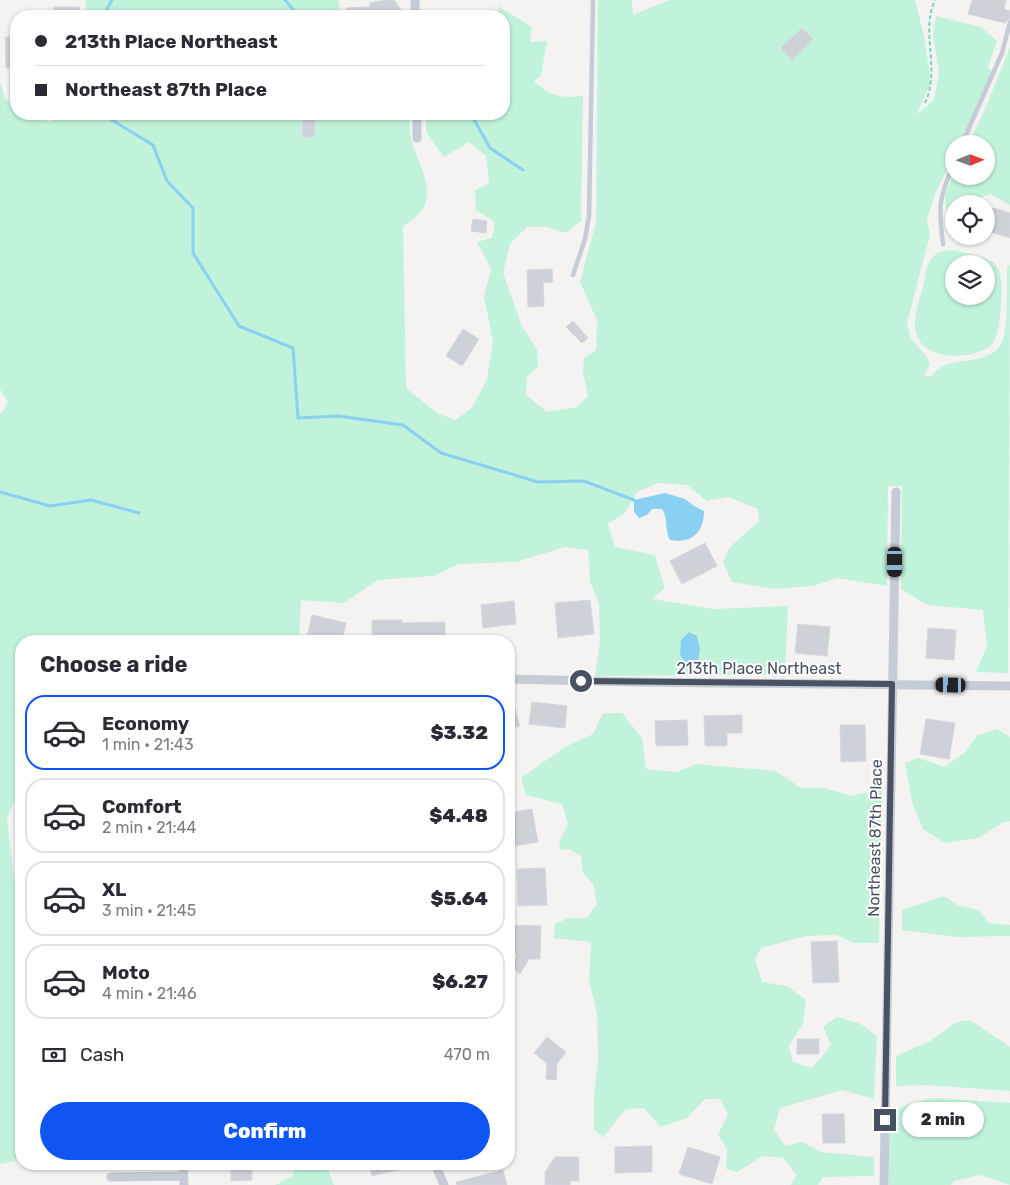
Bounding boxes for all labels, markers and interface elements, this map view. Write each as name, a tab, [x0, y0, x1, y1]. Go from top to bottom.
text: 213th Place Northeast	[65, 30, 278, 53]
text: Northeast 87th Place	[65, 78, 267, 101]
north arrow	[945, 135, 995, 185]
map controls	[945, 135, 995, 305]
button: locate	[945, 195, 995, 245]
button: layers	[945, 255, 995, 305]
car	[887, 547, 902, 577]
text: Choose a ride	[40, 651, 187, 678]
street label: 213th Place Northeast	[676, 659, 842, 678]
route start	[570, 670, 592, 692]
car	[935, 677, 966, 693]
icon: car	[42, 710, 87, 755]
text: Economy	[102, 712, 189, 735]
text: $3.32	[430, 721, 488, 744]
text: 1 min · 21:43	[102, 735, 194, 754]
street label: Northeast 87th Place	[864, 759, 886, 917]
icon: car	[42, 793, 87, 838]
text: Comfort	[102, 795, 182, 818]
text: $4.48	[429, 804, 488, 827]
text: 2 min · 21:44	[102, 818, 196, 837]
icon: car	[42, 876, 87, 921]
text: XL	[102, 878, 126, 901]
text: $5.64	[430, 887, 488, 910]
text: 3 min · 21:45	[102, 901, 196, 920]
icon: car	[42, 959, 87, 1004]
text: Moto	[102, 961, 150, 984]
text: $6.27	[432, 970, 488, 993]
text: 4 min · 21:46	[102, 984, 197, 1003]
icon: cash	[40, 1041, 68, 1069]
text: Cash	[80, 1043, 124, 1066]
text: 470 m	[444, 1045, 490, 1064]
button: Confirm	[40, 1102, 490, 1160]
callout: 2 min	[902, 1102, 985, 1138]
route end	[874, 1109, 896, 1131]
text: 2 min	[921, 1110, 965, 1129]

